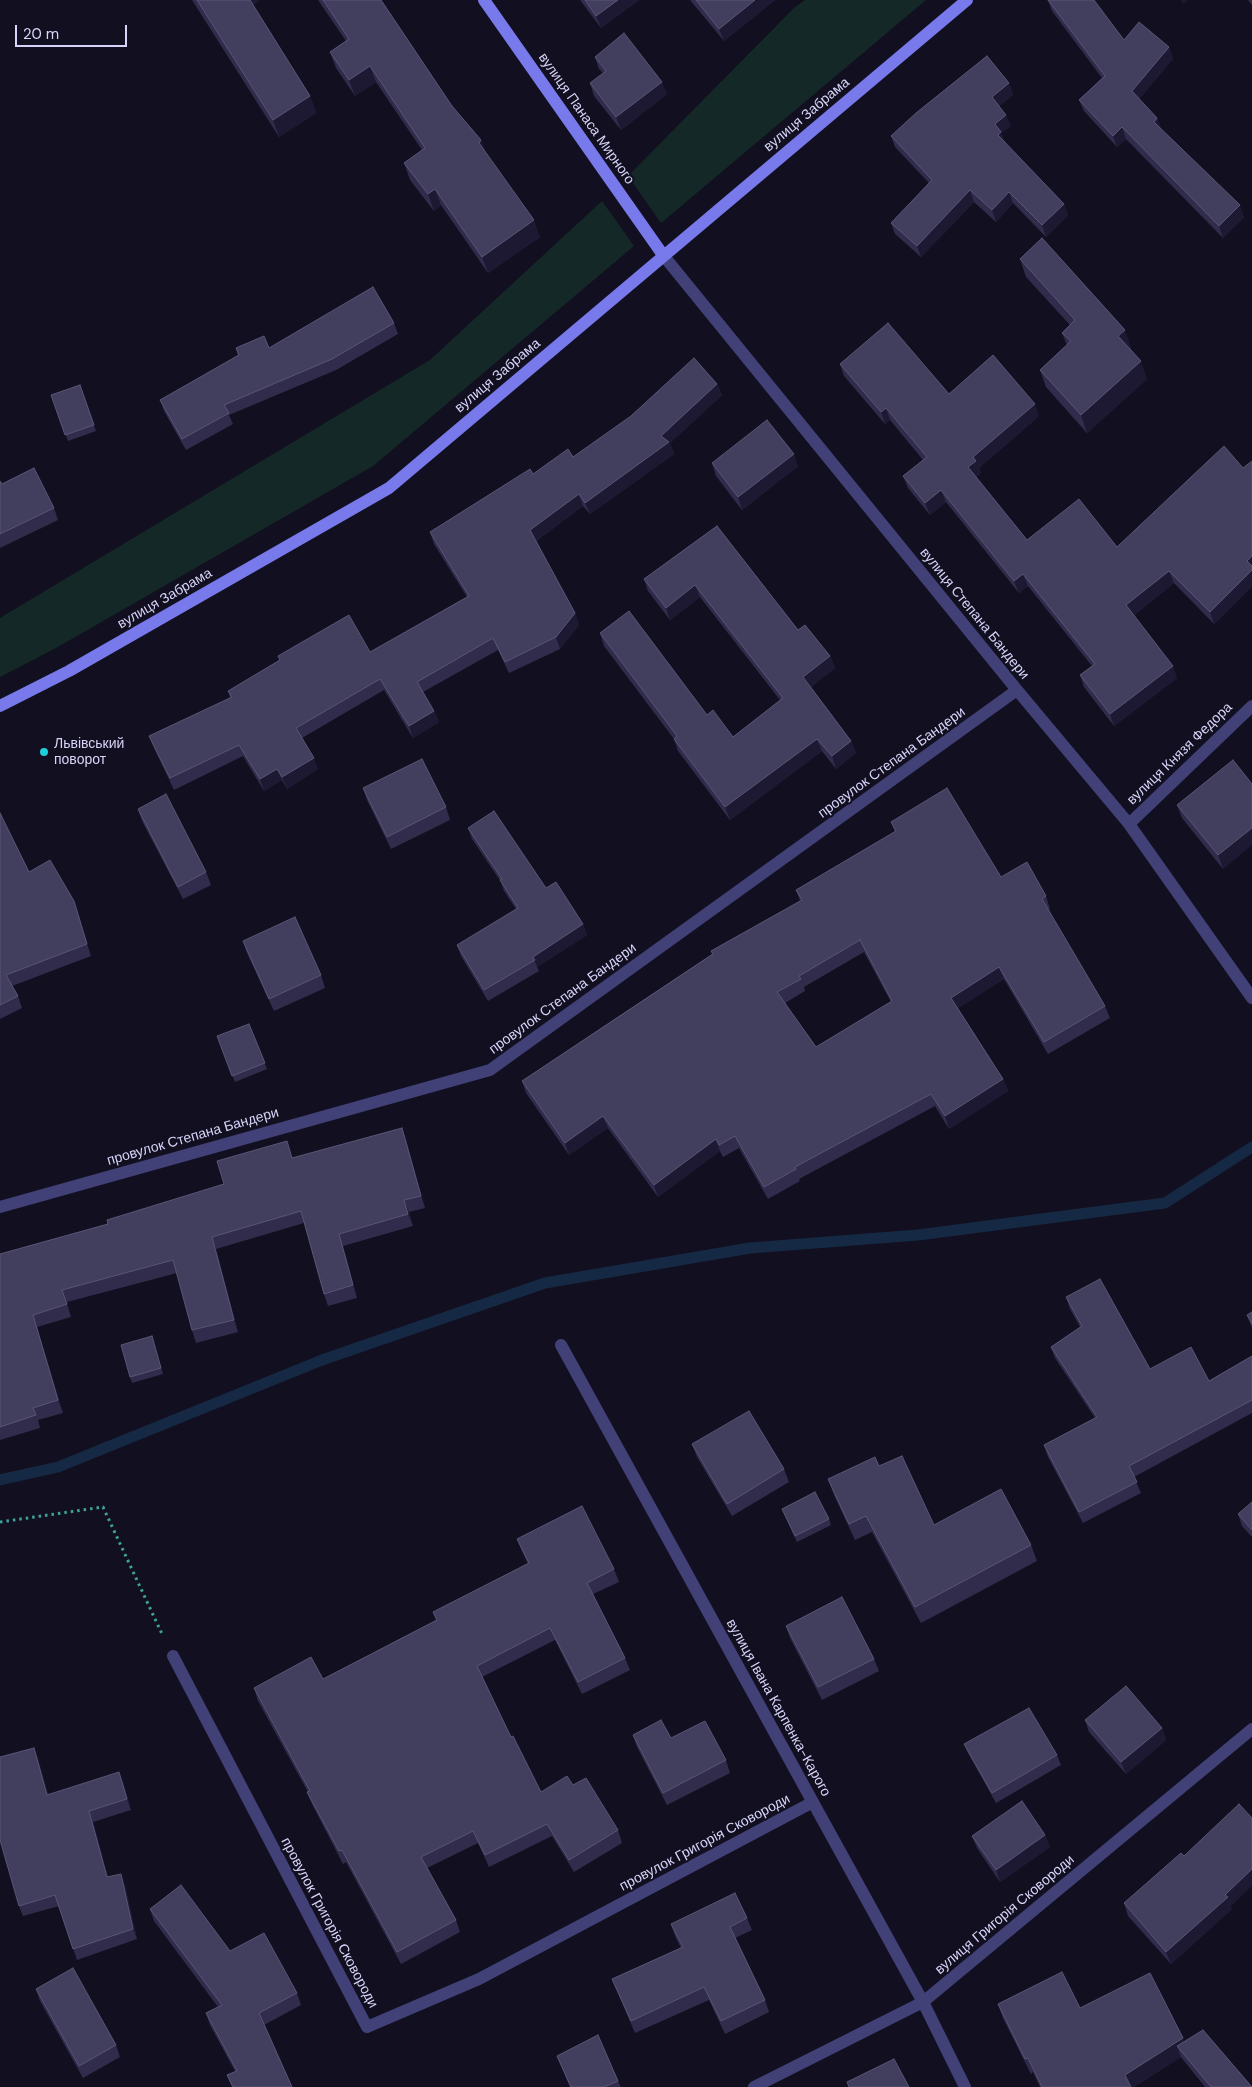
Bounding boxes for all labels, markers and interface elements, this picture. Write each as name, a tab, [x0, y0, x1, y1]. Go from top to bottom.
scale bar	[18, 15, 130, 47]
text: 20 m	[23, 24, 59, 44]
street label: вулиця Панаса Мирного	[534, 50, 638, 188]
street label: вулиця Забрама	[761, 74, 853, 156]
street label: вулиця Забрама	[452, 335, 544, 417]
street label: вулиця Степана Бандери	[916, 545, 1032, 683]
street label: вулиця Забрама	[115, 565, 215, 633]
street label: вулиця Князя Федора	[1124, 699, 1236, 809]
street label: провулок Степана Бандери	[815, 704, 969, 822]
place label: Львівський поворот	[54, 736, 124, 769]
marker: Львівський поворот	[38, 746, 50, 758]
street label: провулок Степана Бандери	[486, 940, 640, 1058]
street label: провулок Степана Бандери	[105, 1104, 281, 1170]
street label: вулиця Івана Карпенка-Карого	[722, 1616, 834, 1800]
street label: провулок Григорія Сковороди	[617, 1791, 793, 1895]
street label: провулок Григорія Сковороди	[277, 1835, 381, 2011]
street label: вулиця Григорія Сковороди	[932, 1852, 1078, 1978]

